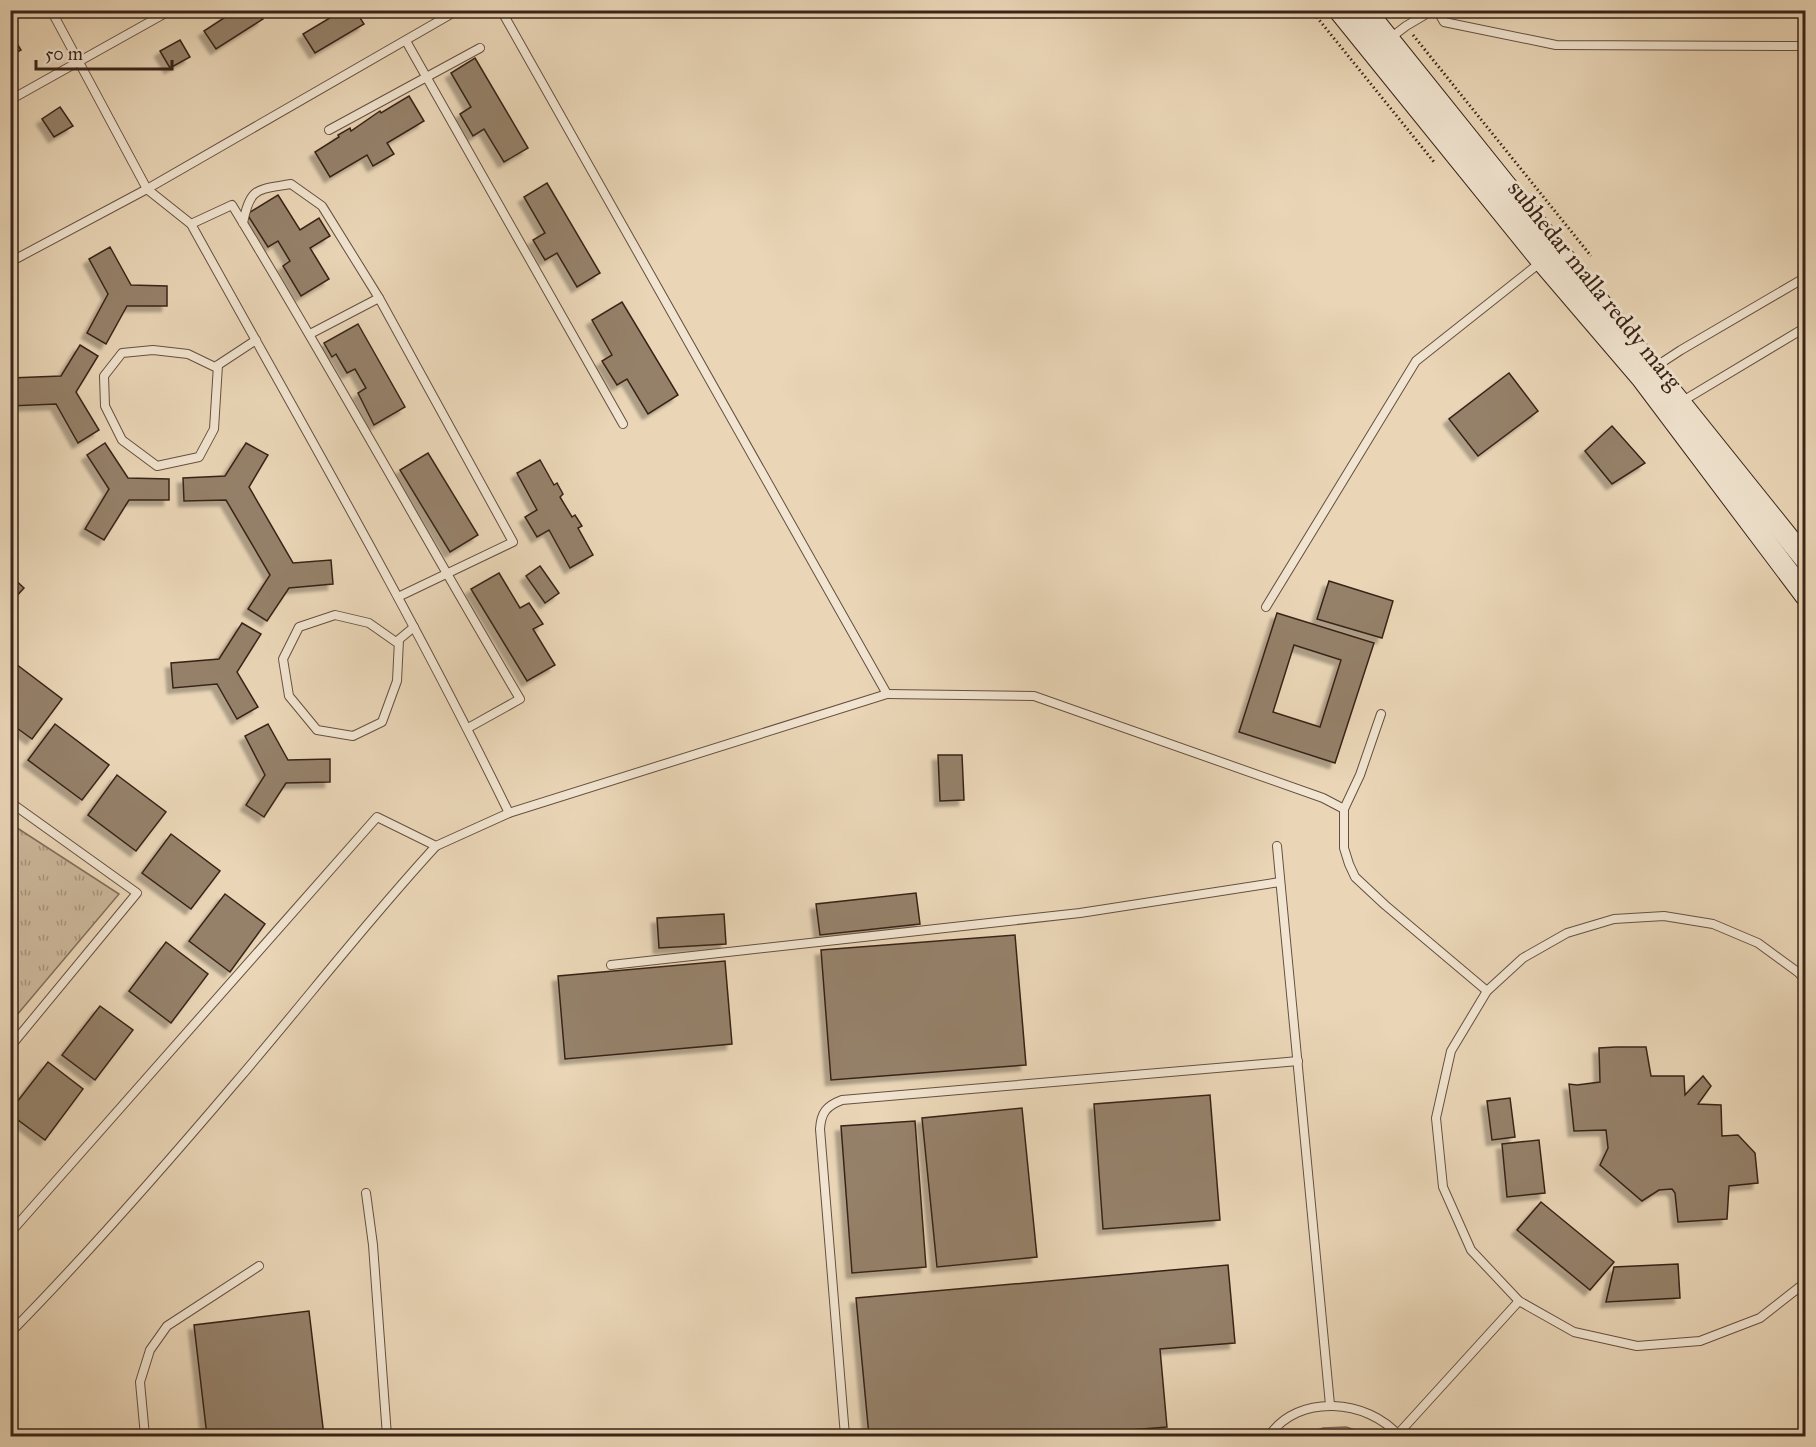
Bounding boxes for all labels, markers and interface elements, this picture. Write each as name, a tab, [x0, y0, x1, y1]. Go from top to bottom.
scale bar	[36, 33, 172, 71]
text: 50 m	[45, 43, 83, 65]
street label: subhedar malla reddy marg	[1501, 174, 1689, 396]

